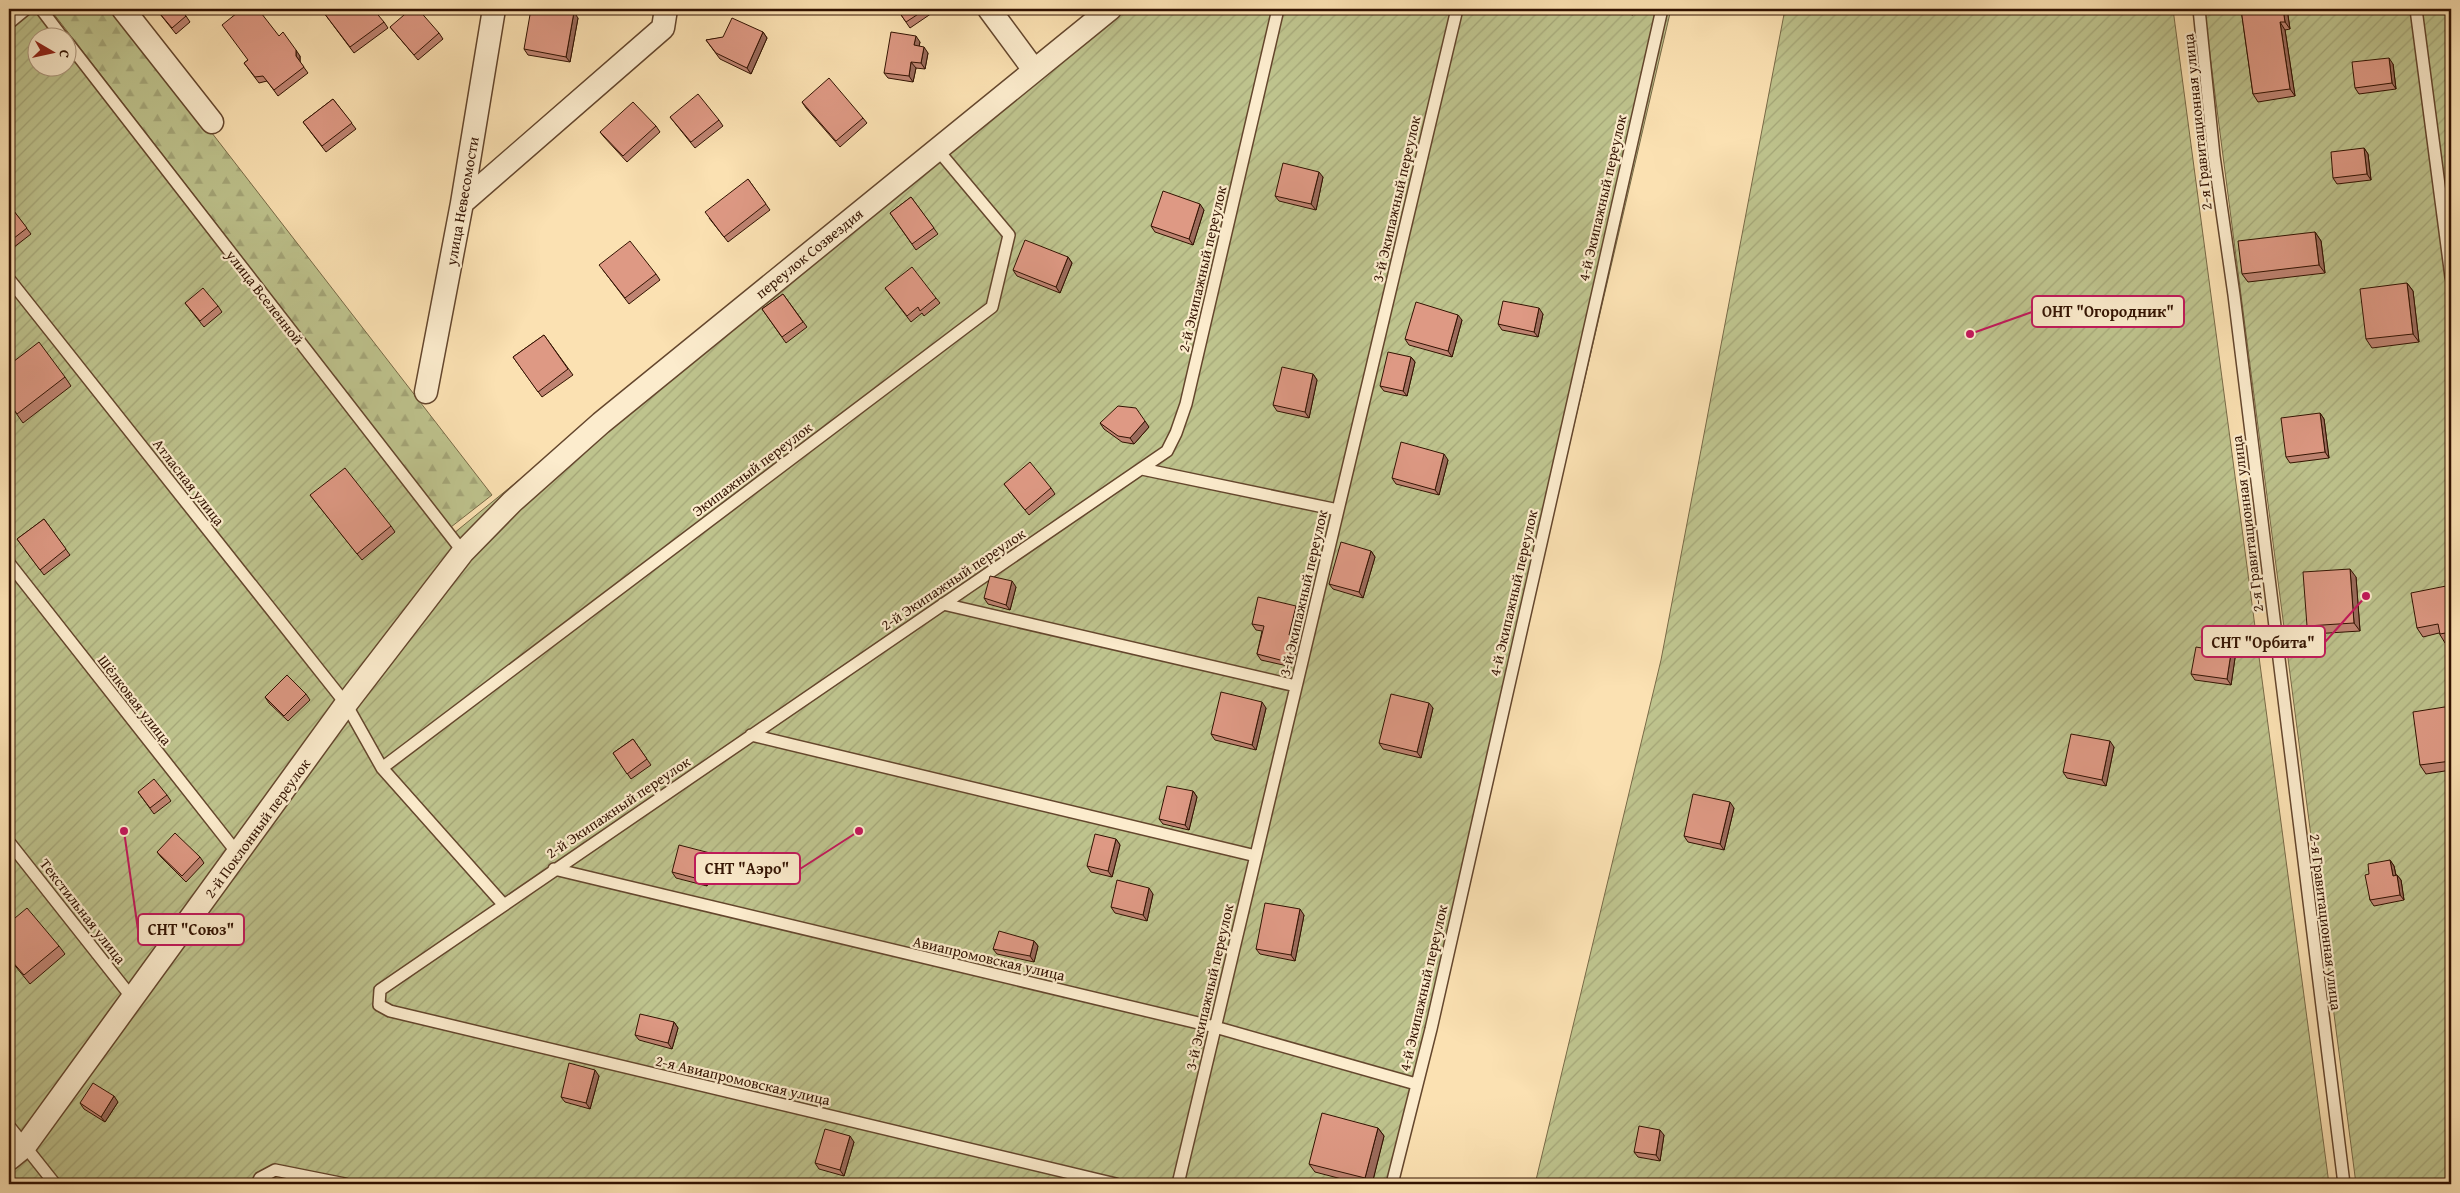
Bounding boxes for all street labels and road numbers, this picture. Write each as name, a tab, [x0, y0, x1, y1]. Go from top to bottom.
street label: 2-я Гравитационная улица	[2177, 32, 2217, 211]
street label: 4-й Экипажный переулок	[1573, 113, 1631, 283]
street label: 3-й Экипажный переулок	[1367, 114, 1425, 284]
street label: улица Невесомости	[440, 135, 484, 268]
street label: 2-й Экипажный переулок	[1173, 184, 1231, 354]
street label: переулок Созвездия	[751, 203, 868, 303]
street label: улица Вселенной	[221, 244, 309, 349]
street label: Экипажный переулок	[688, 417, 816, 521]
street label: Атласная улица	[148, 434, 230, 531]
street label: 2-я Гравитационная улица	[2226, 434, 2268, 613]
street label: 3-й Экипажный переулок	[1274, 508, 1332, 678]
street label: 4-й Экипажный переулок	[1484, 508, 1542, 678]
street label: 2-й Экипажный переулок	[877, 523, 1029, 635]
street label: Шёлковая улица	[93, 651, 177, 750]
street label: 2-й Экипажный переулок	[542, 751, 694, 863]
street label: 2-й Поклонный переулок	[199, 754, 315, 902]
street label: 2-я Гравитационная улица	[2305, 833, 2347, 1012]
street label: Текстильная улица	[35, 854, 131, 969]
street label: 3-й Экипажный переулок	[1180, 902, 1238, 1072]
street label: 4-й Экипажный переулок	[1394, 903, 1452, 1073]
street label: Авиапромовская улица	[911, 930, 1068, 986]
street label: 2-я Авиапромовская улица	[654, 1050, 833, 1111]

